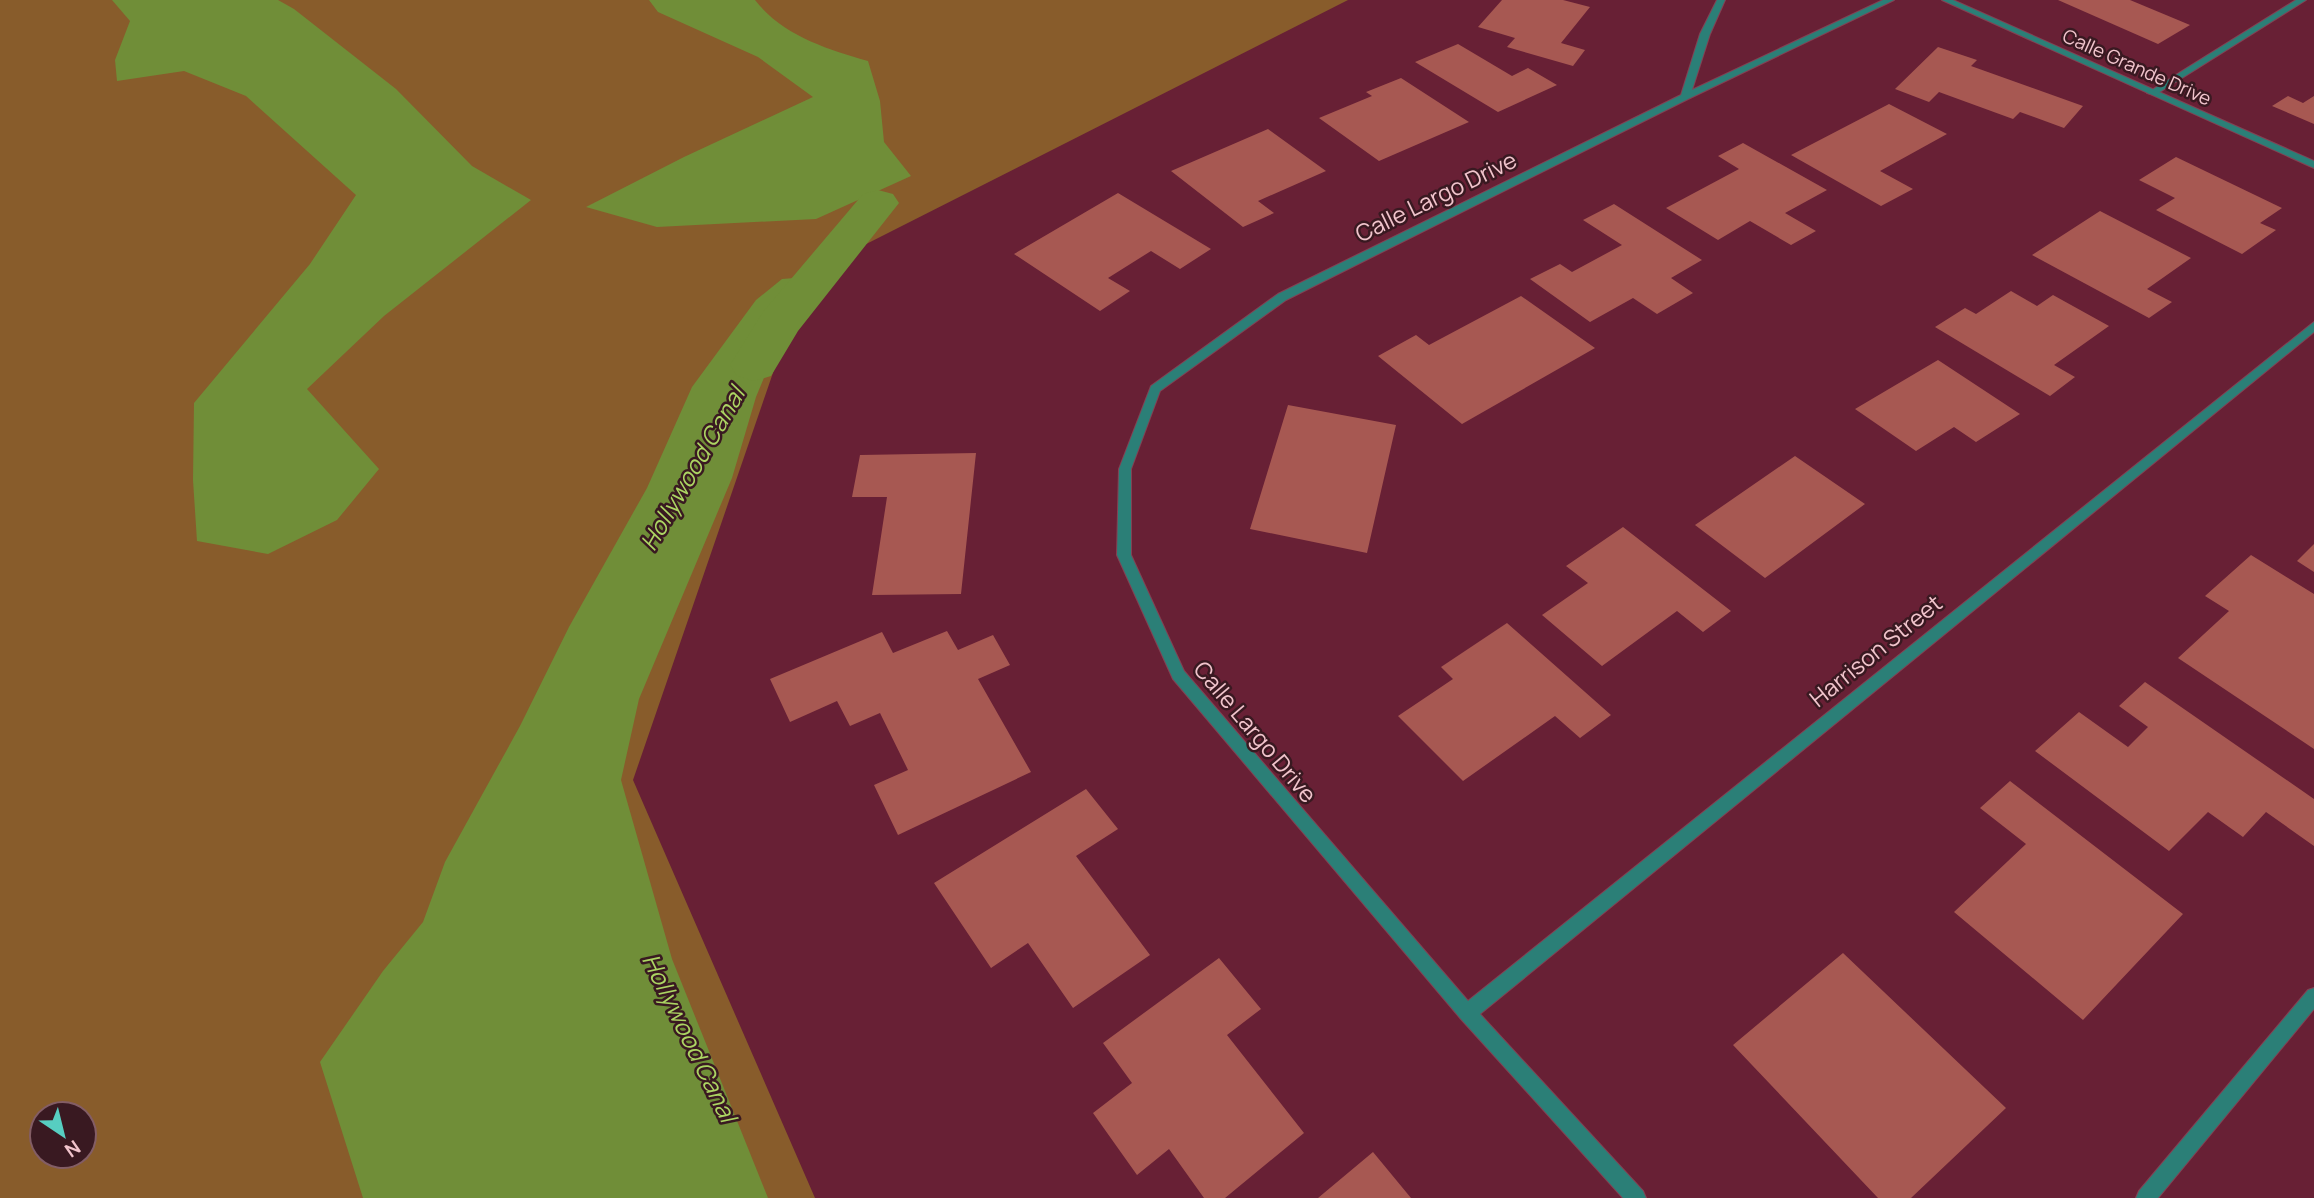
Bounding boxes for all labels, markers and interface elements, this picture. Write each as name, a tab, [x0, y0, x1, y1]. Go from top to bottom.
street label: Calle Grande Drive	[2059, 23, 2215, 111]
street label: Calle Largo Drive	[1349, 143, 1522, 249]
water label: Hollywood Canal	[632, 378, 754, 556]
street label: Harrison Street	[1802, 587, 1948, 714]
street label: Calle Largo Drive	[1187, 654, 1325, 809]
water label: Hollywood Canal	[635, 948, 747, 1130]
north arrow	[28, 1100, 98, 1170]
text: N	[60, 1134, 86, 1163]

